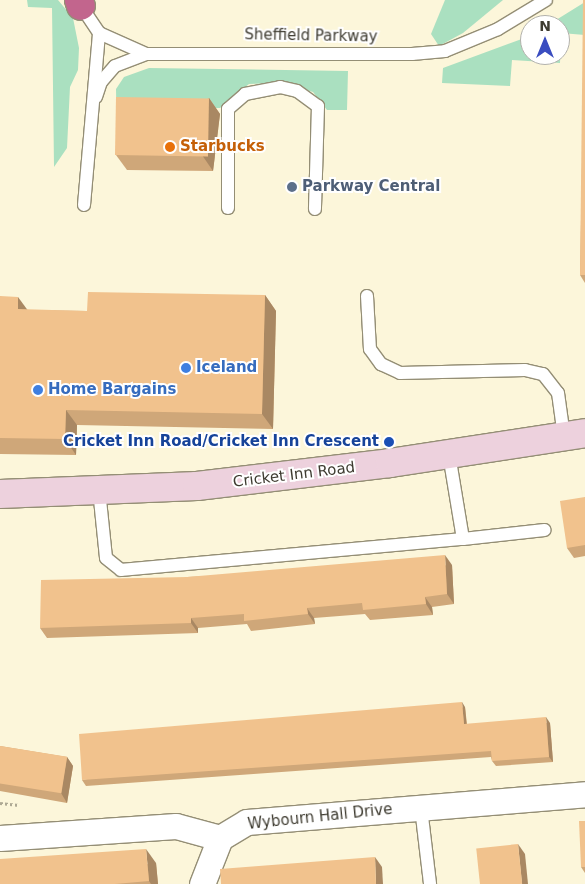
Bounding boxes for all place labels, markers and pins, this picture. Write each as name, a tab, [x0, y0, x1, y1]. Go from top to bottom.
place label: Starbucks	[180, 138, 265, 156]
marker: Starbucks	[164, 141, 176, 153]
place label: Parkway Central	[302, 178, 440, 196]
marker: Parkway Central	[286, 181, 298, 193]
place label: Iceland	[196, 359, 257, 377]
marker: Iceland	[180, 362, 192, 374]
place label: Home Bargains	[48, 381, 176, 399]
marker: Home Bargains	[32, 384, 44, 396]
place label: Cricket Inn Road/Cricket Inn Crescent	[63, 433, 379, 451]
marker: Cricket Inn Road/Cricket Inn Crescent	[383, 436, 395, 448]

